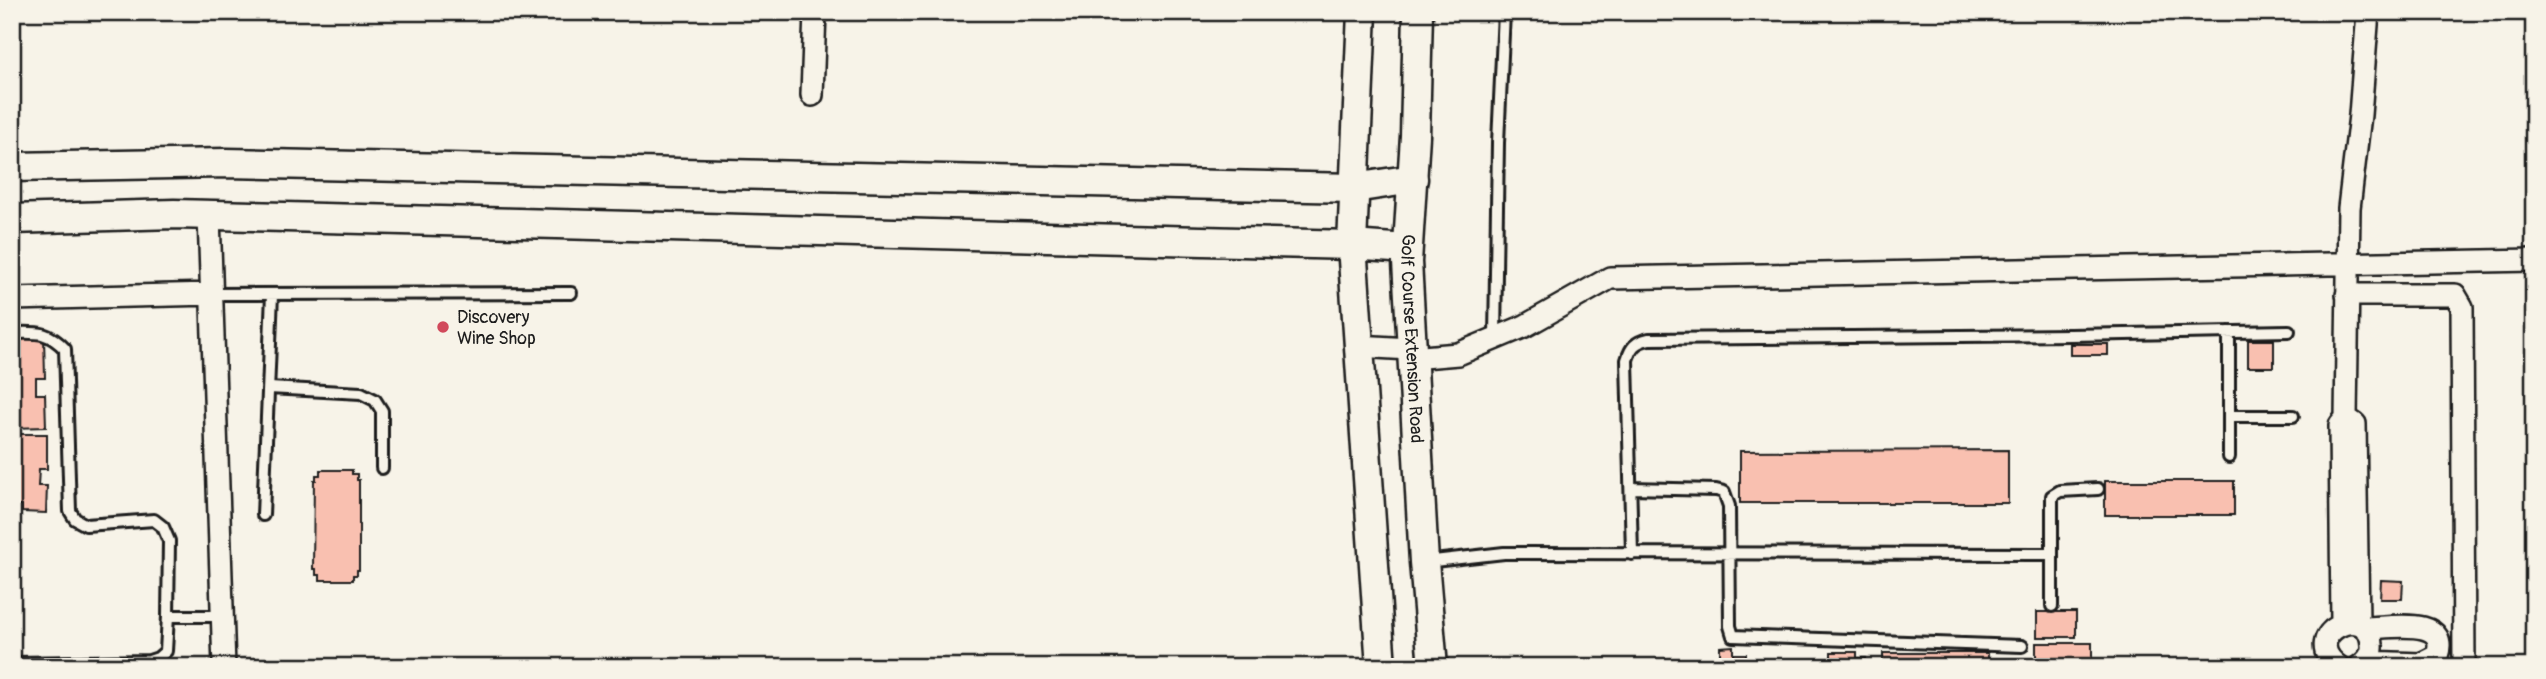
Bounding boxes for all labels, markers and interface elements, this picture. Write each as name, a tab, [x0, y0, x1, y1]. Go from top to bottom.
street label: Golf Course Extension Road	[1395, 233, 1428, 444]
place label: Discovery Wine Shop	[457, 306, 536, 350]
marker: Discovery Wine Shop	[435, 319, 451, 335]

